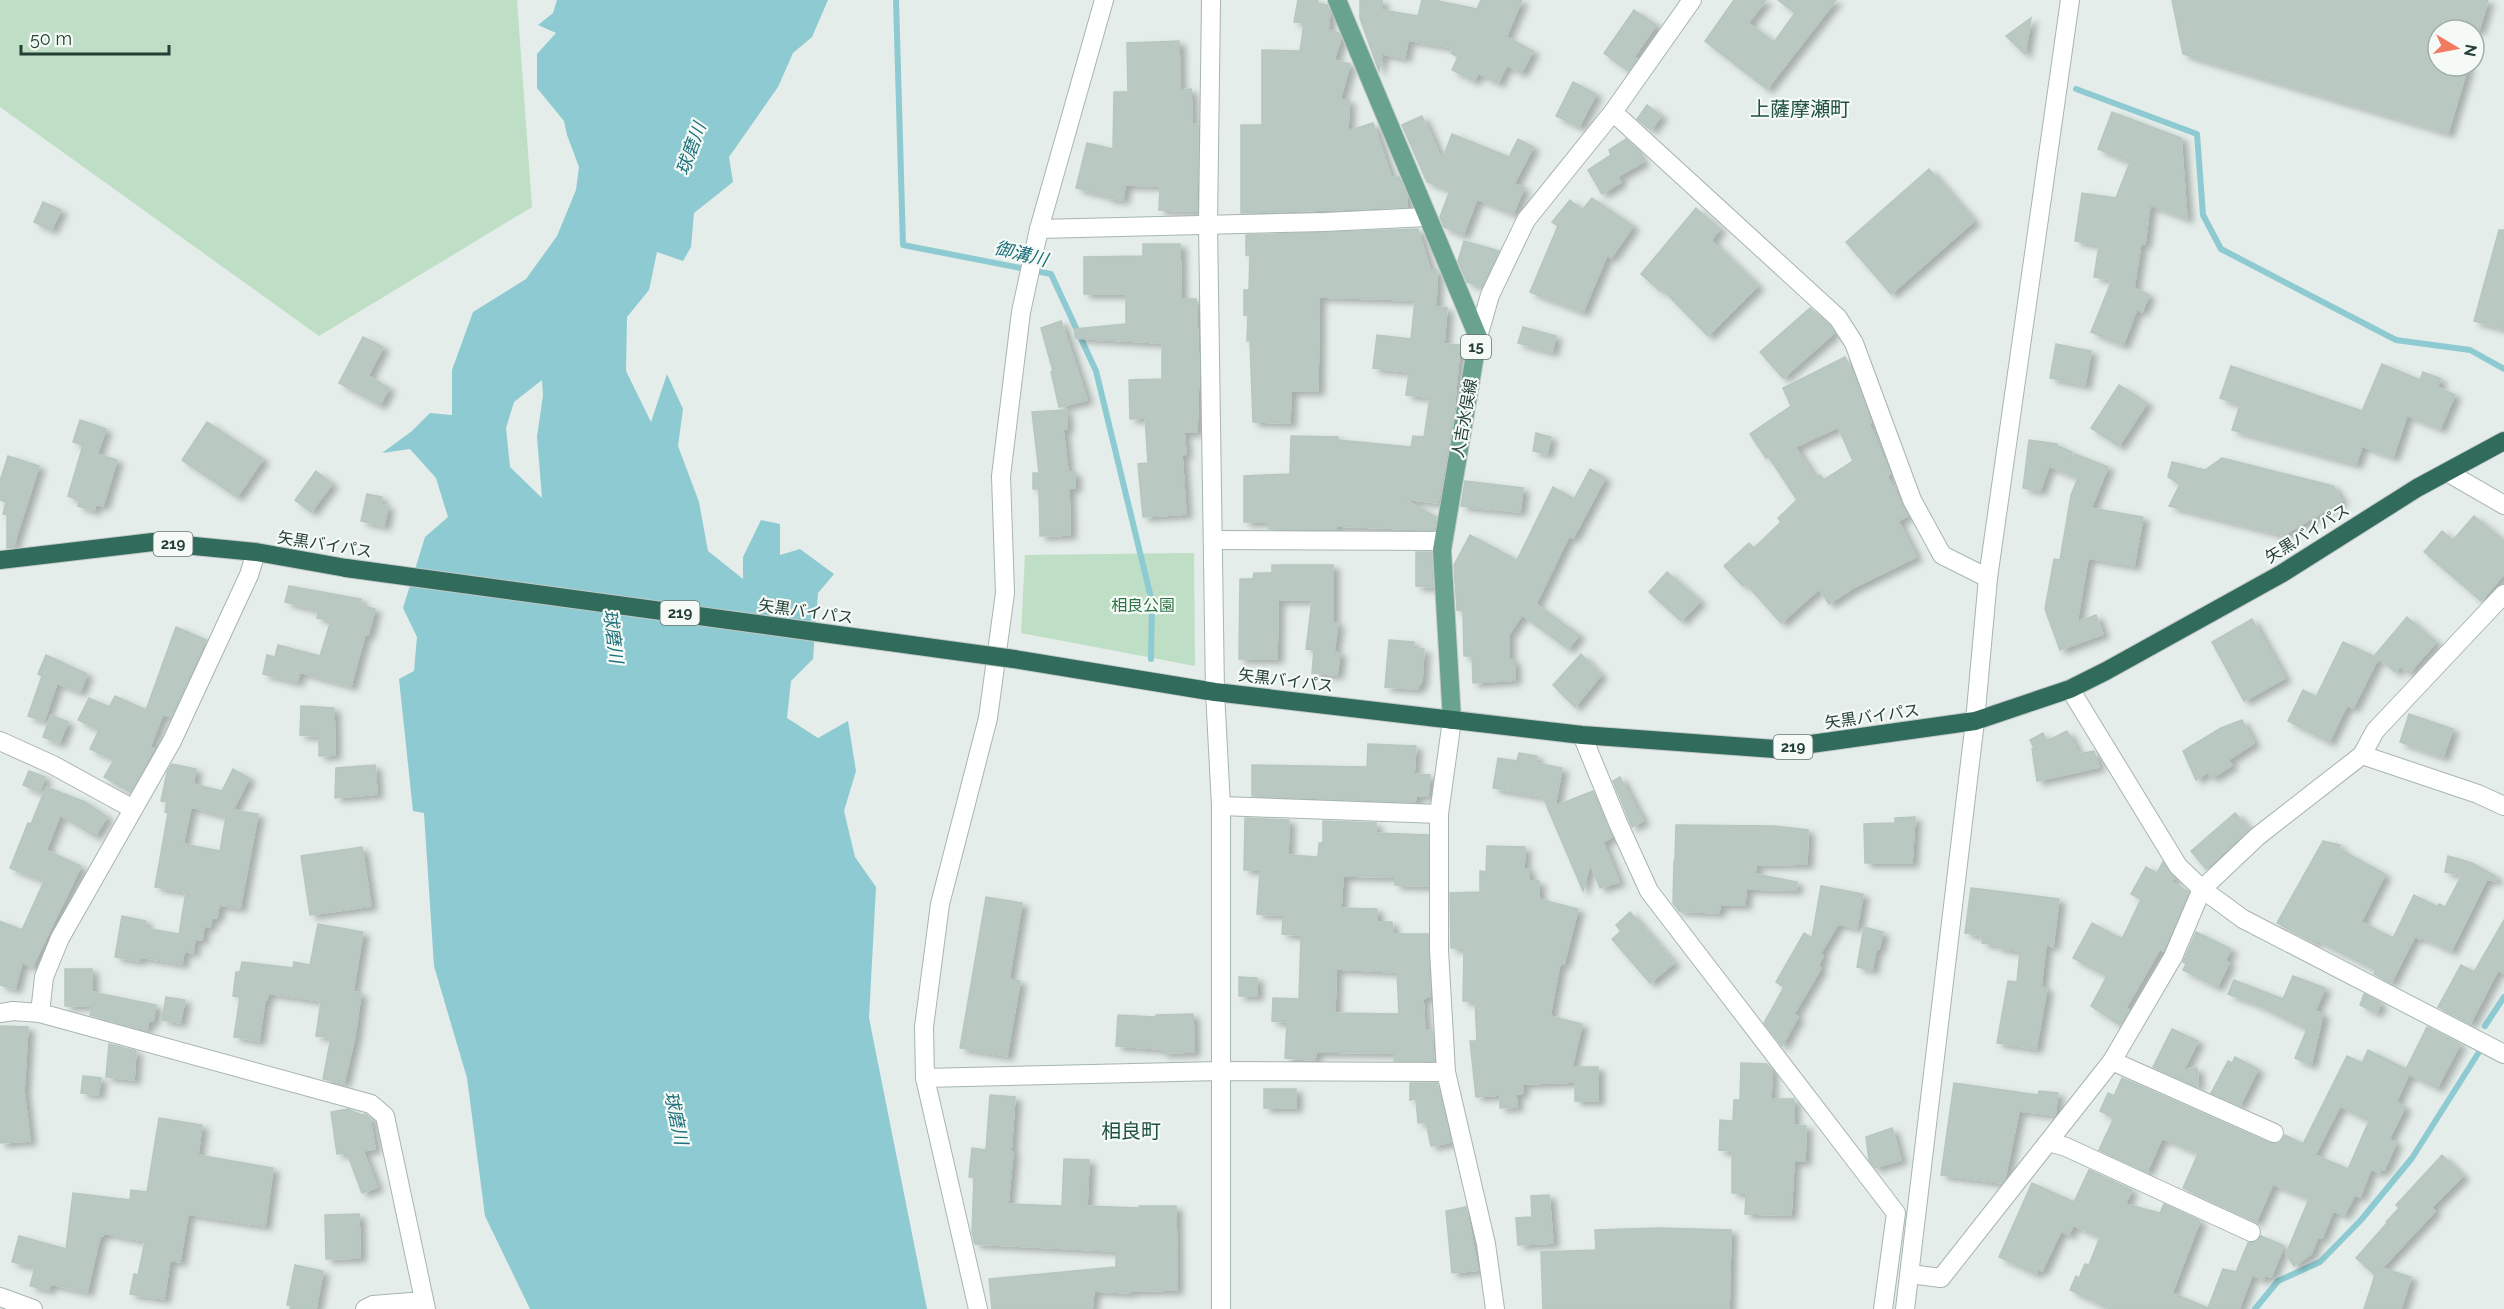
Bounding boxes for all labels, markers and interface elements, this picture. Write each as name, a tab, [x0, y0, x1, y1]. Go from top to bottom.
scale bar	[21, 18, 170, 56]
north arrow	[2426, 18, 2486, 78]
text: 50 m	[30, 28, 72, 49]
text: N	[2460, 43, 2481, 58]
district label: 上薩摩瀬町	[1750, 97, 1850, 121]
water label: 球磨川	[671, 118, 710, 178]
water label: 御溝川	[992, 237, 1052, 271]
road number: 15	[1461, 335, 1491, 359]
street label: 人吉水俣線	[1448, 377, 1481, 459]
street label: 矢黒バイパス	[2262, 500, 2353, 567]
street label: 矢黒バイパス	[276, 528, 374, 561]
road number: 219	[154, 532, 192, 556]
street label: 矢黒バイパス	[757, 595, 855, 628]
park label: 相良公園	[1111, 596, 1175, 615]
road number: 219	[660, 601, 700, 625]
water label: 球磨川	[600, 608, 627, 666]
street label: 矢黒バイパス	[1237, 665, 1335, 696]
street label: 矢黒バイパス	[1823, 700, 1921, 733]
road number: 219	[1774, 735, 1812, 759]
water label: 球磨川	[661, 1089, 693, 1148]
district label: 相良町	[1101, 1119, 1161, 1143]

